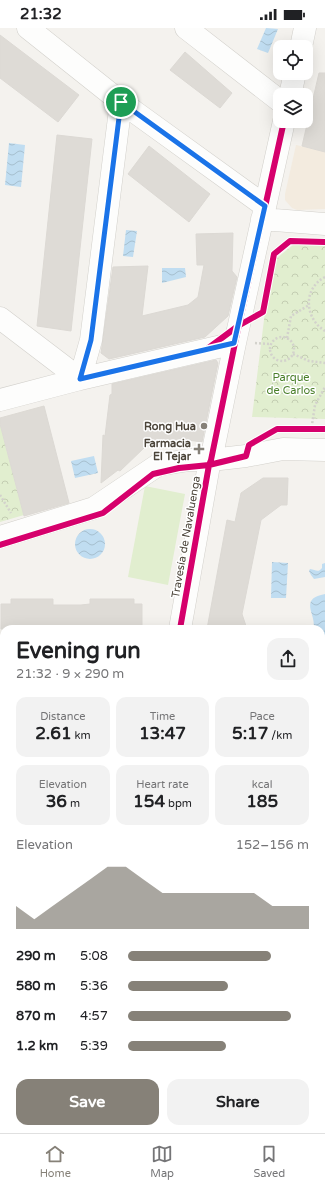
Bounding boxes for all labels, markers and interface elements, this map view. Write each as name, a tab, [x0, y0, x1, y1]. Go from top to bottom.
text: 21:32	[20, 5, 62, 23]
map controls	[273, 40, 313, 128]
button: locate	[273, 40, 313, 80]
pin	[104, 85, 138, 119]
button: layers	[273, 88, 313, 128]
icon: arrive	[110, 91, 132, 113]
park label: Parque de Carlos	[267, 371, 315, 397]
place label: Rong Hua	[144, 420, 196, 434]
marker: Rong Hua	[199, 421, 209, 431]
place label: Farmacia El Tejar	[144, 437, 192, 464]
marker: Farmacia El Tejar	[194, 444, 204, 454]
street label: Travesía de Navaluenga	[169, 475, 203, 599]
text: Evening run	[16, 638, 141, 664]
button: share	[267, 638, 309, 680]
text: 21:32 · 9 × 290 m	[16, 666, 124, 682]
text: Distance	[40, 710, 85, 723]
text: Time	[150, 710, 175, 723]
text: Pace	[249, 710, 275, 723]
text: 2.61	[35, 723, 72, 744]
text: 13:47	[139, 723, 186, 744]
text: 5:17	[232, 723, 268, 744]
text: km	[72, 729, 91, 742]
text: /km	[268, 729, 292, 742]
text: Elevation	[39, 778, 87, 791]
text: Heart rate	[136, 778, 189, 791]
text: kcal	[252, 778, 273, 791]
text: 36	[46, 791, 67, 812]
text: 154	[133, 791, 165, 812]
text: 185	[246, 791, 278, 812]
text: m	[67, 797, 80, 810]
text: bpm	[165, 797, 192, 810]
text: Elevation	[16, 837, 73, 853]
text: 152–156 m	[236, 837, 309, 853]
text: 290 m	[16, 948, 56, 964]
text: 5:08	[80, 948, 108, 964]
text: 580 m	[16, 978, 56, 994]
text: 5:36	[80, 978, 108, 994]
text: 870 m	[16, 1008, 56, 1024]
text: 4:57	[80, 1008, 108, 1024]
text: 1.2 km	[16, 1038, 58, 1054]
text: 5:39	[80, 1038, 108, 1054]
button: Save	[16, 1079, 159, 1125]
button: Share	[167, 1079, 309, 1125]
tab: Home	[40, 1143, 71, 1180]
tab: Map	[150, 1143, 174, 1180]
tab: Saved	[253, 1143, 285, 1180]

